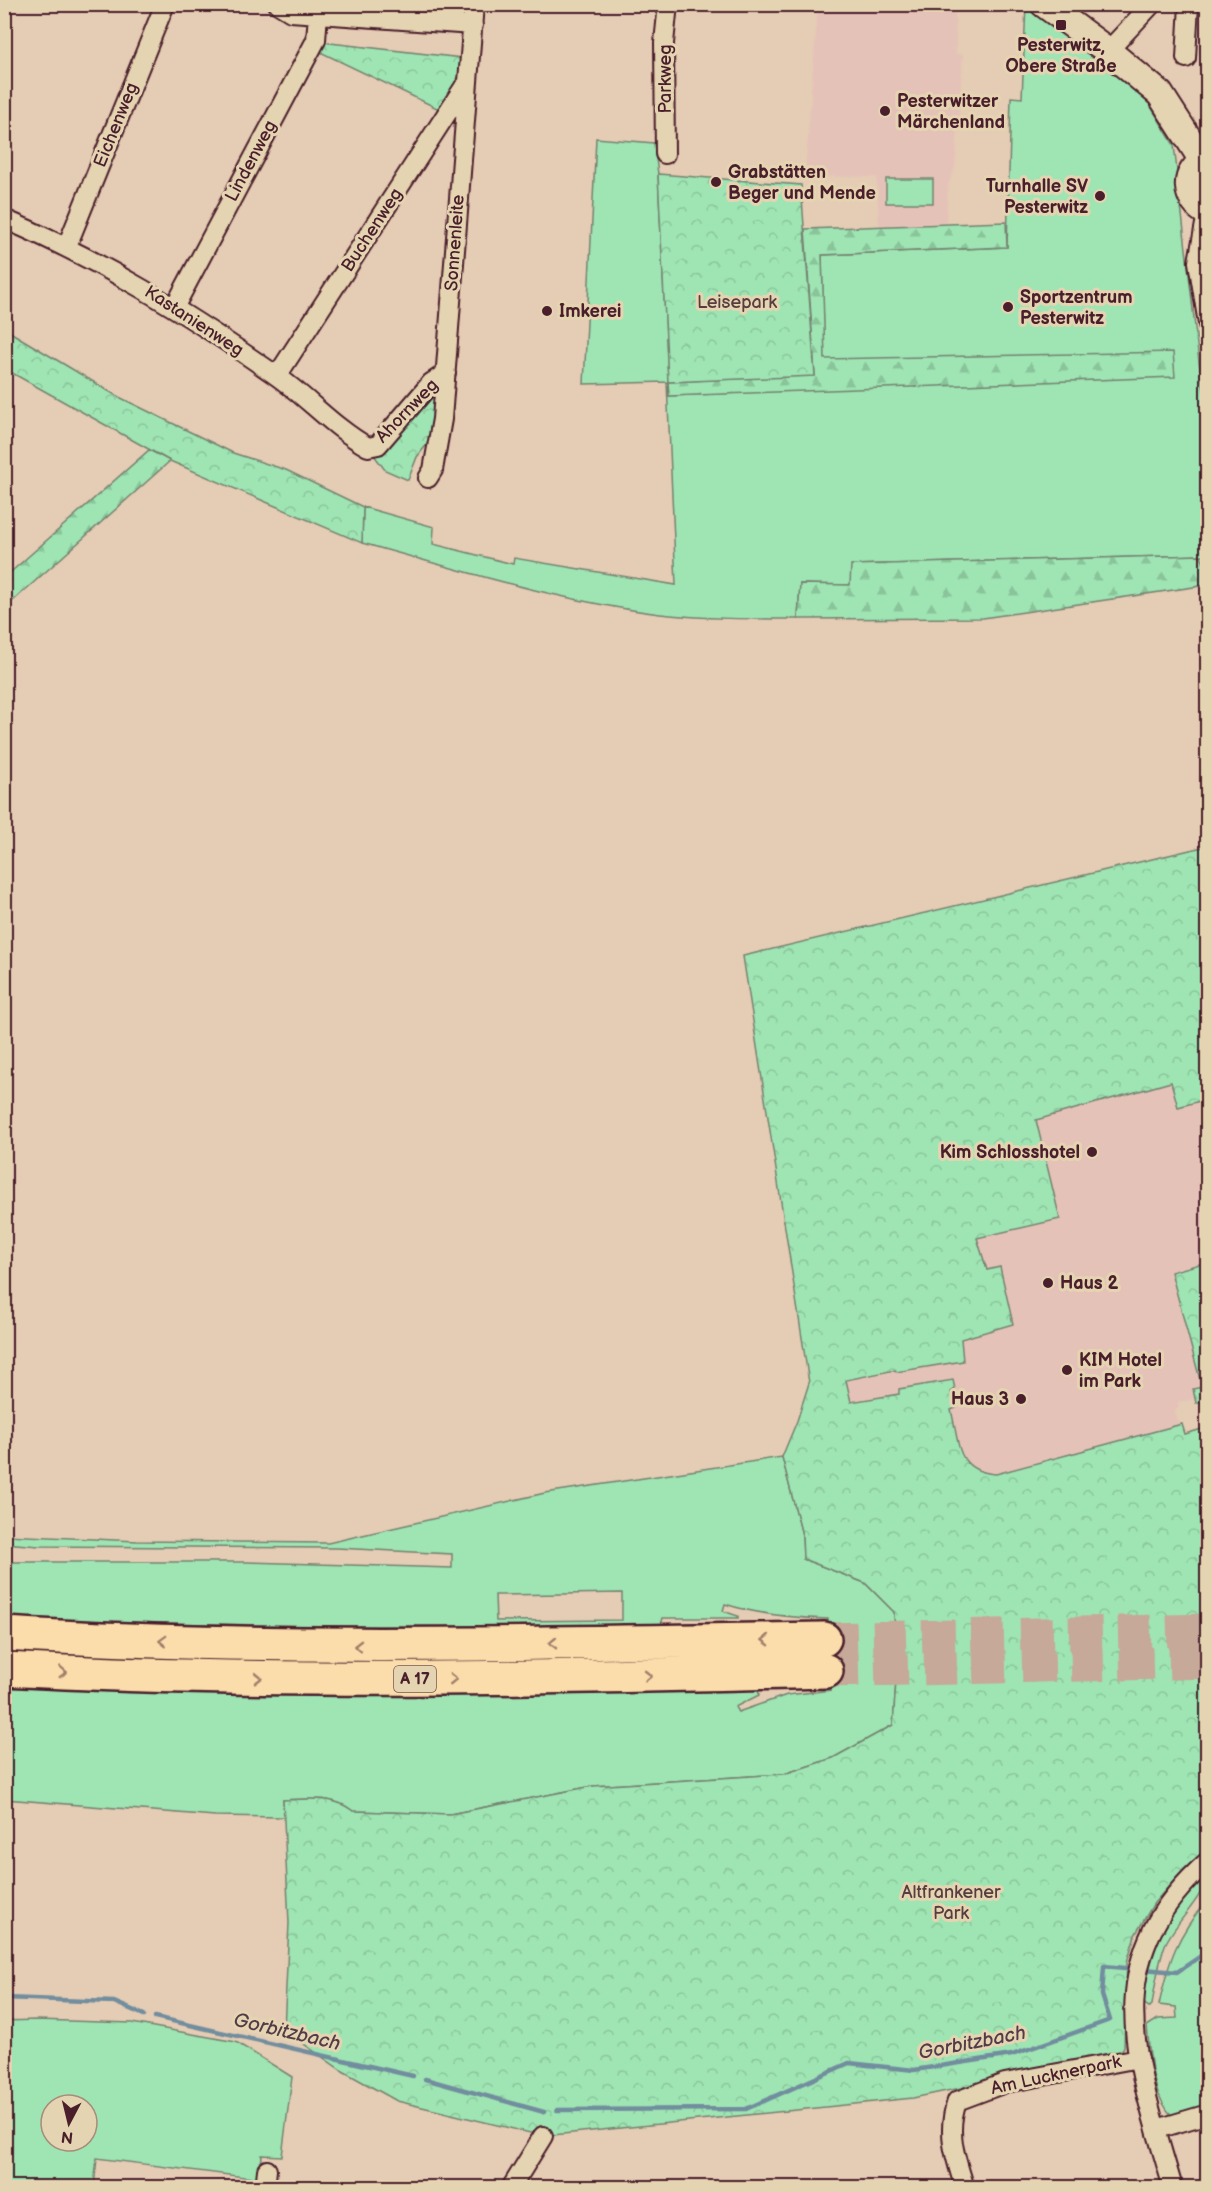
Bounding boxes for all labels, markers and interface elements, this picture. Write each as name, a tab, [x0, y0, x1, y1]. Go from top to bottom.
marker: Pesterwitz, Obere Straße	[1054, 18, 1068, 32]
place label: Pesterwitz, Obere Straße	[1005, 35, 1117, 77]
street label: Parkweg	[655, 44, 676, 114]
street label: Eichenweg	[90, 80, 142, 170]
place label: Pesterwitzer Märchenland	[897, 91, 1005, 133]
marker: Pesterwitzer Märchenland	[878, 104, 892, 118]
street label: Lindenweg	[221, 117, 281, 205]
place label: Grabstätten Beger und Mende	[728, 162, 876, 204]
marker: Grabstätten Beger und Mende	[709, 175, 723, 189]
place label: Turnhalle SV Pesterwitz	[986, 176, 1088, 218]
street label: Buchenweg	[337, 184, 407, 276]
marker: Turnhalle SV Pesterwitz	[1093, 189, 1107, 203]
street label: Sonnenleite	[441, 194, 469, 292]
street label: Kastanienweg	[141, 281, 247, 361]
place label: Sportzentrum Pesterwitz	[1020, 287, 1132, 329]
park label: Leisepark	[697, 292, 777, 313]
marker: Sportzentrum Pesterwitz	[1001, 300, 1015, 314]
place label: Imkerei	[559, 301, 621, 322]
marker: Imkerei	[540, 304, 554, 318]
street label: Ahornweg	[371, 375, 443, 447]
place label: Kim Schlosshotel	[940, 1142, 1080, 1163]
marker: Kim Schlosshotel	[1085, 1145, 1099, 1159]
place label: Haus 2	[1060, 1273, 1118, 1294]
marker: Haus 2	[1041, 1276, 1055, 1290]
place label: KIM Hotel im Park	[1079, 1350, 1162, 1392]
marker: KIM Hotel im Park	[1060, 1363, 1074, 1377]
place label: Haus 3	[951, 1389, 1009, 1410]
marker: Haus 3	[1014, 1392, 1028, 1406]
one-way arrow	[761, 1633, 770, 1646]
one-way arrow	[158, 1635, 167, 1648]
one-way arrow	[548, 1637, 557, 1650]
one-way arrow	[353, 1640, 362, 1652]
one-way arrow	[58, 1666, 67, 1679]
road number: A 17	[394, 1666, 436, 1692]
one-way arrow	[643, 1669, 652, 1682]
one-way arrow	[253, 1671, 262, 1684]
one-way arrow	[448, 1673, 457, 1685]
park label: Altfrankener Park	[901, 1882, 1001, 1924]
water label: Gorbitzbach	[231, 2008, 343, 2056]
water label: Gorbitzbach	[916, 2021, 1028, 2065]
street label: Am Lucknerpark	[989, 2051, 1123, 2099]
north arrow	[39, 2093, 99, 2153]
text: N	[60, 2126, 74, 2147]

